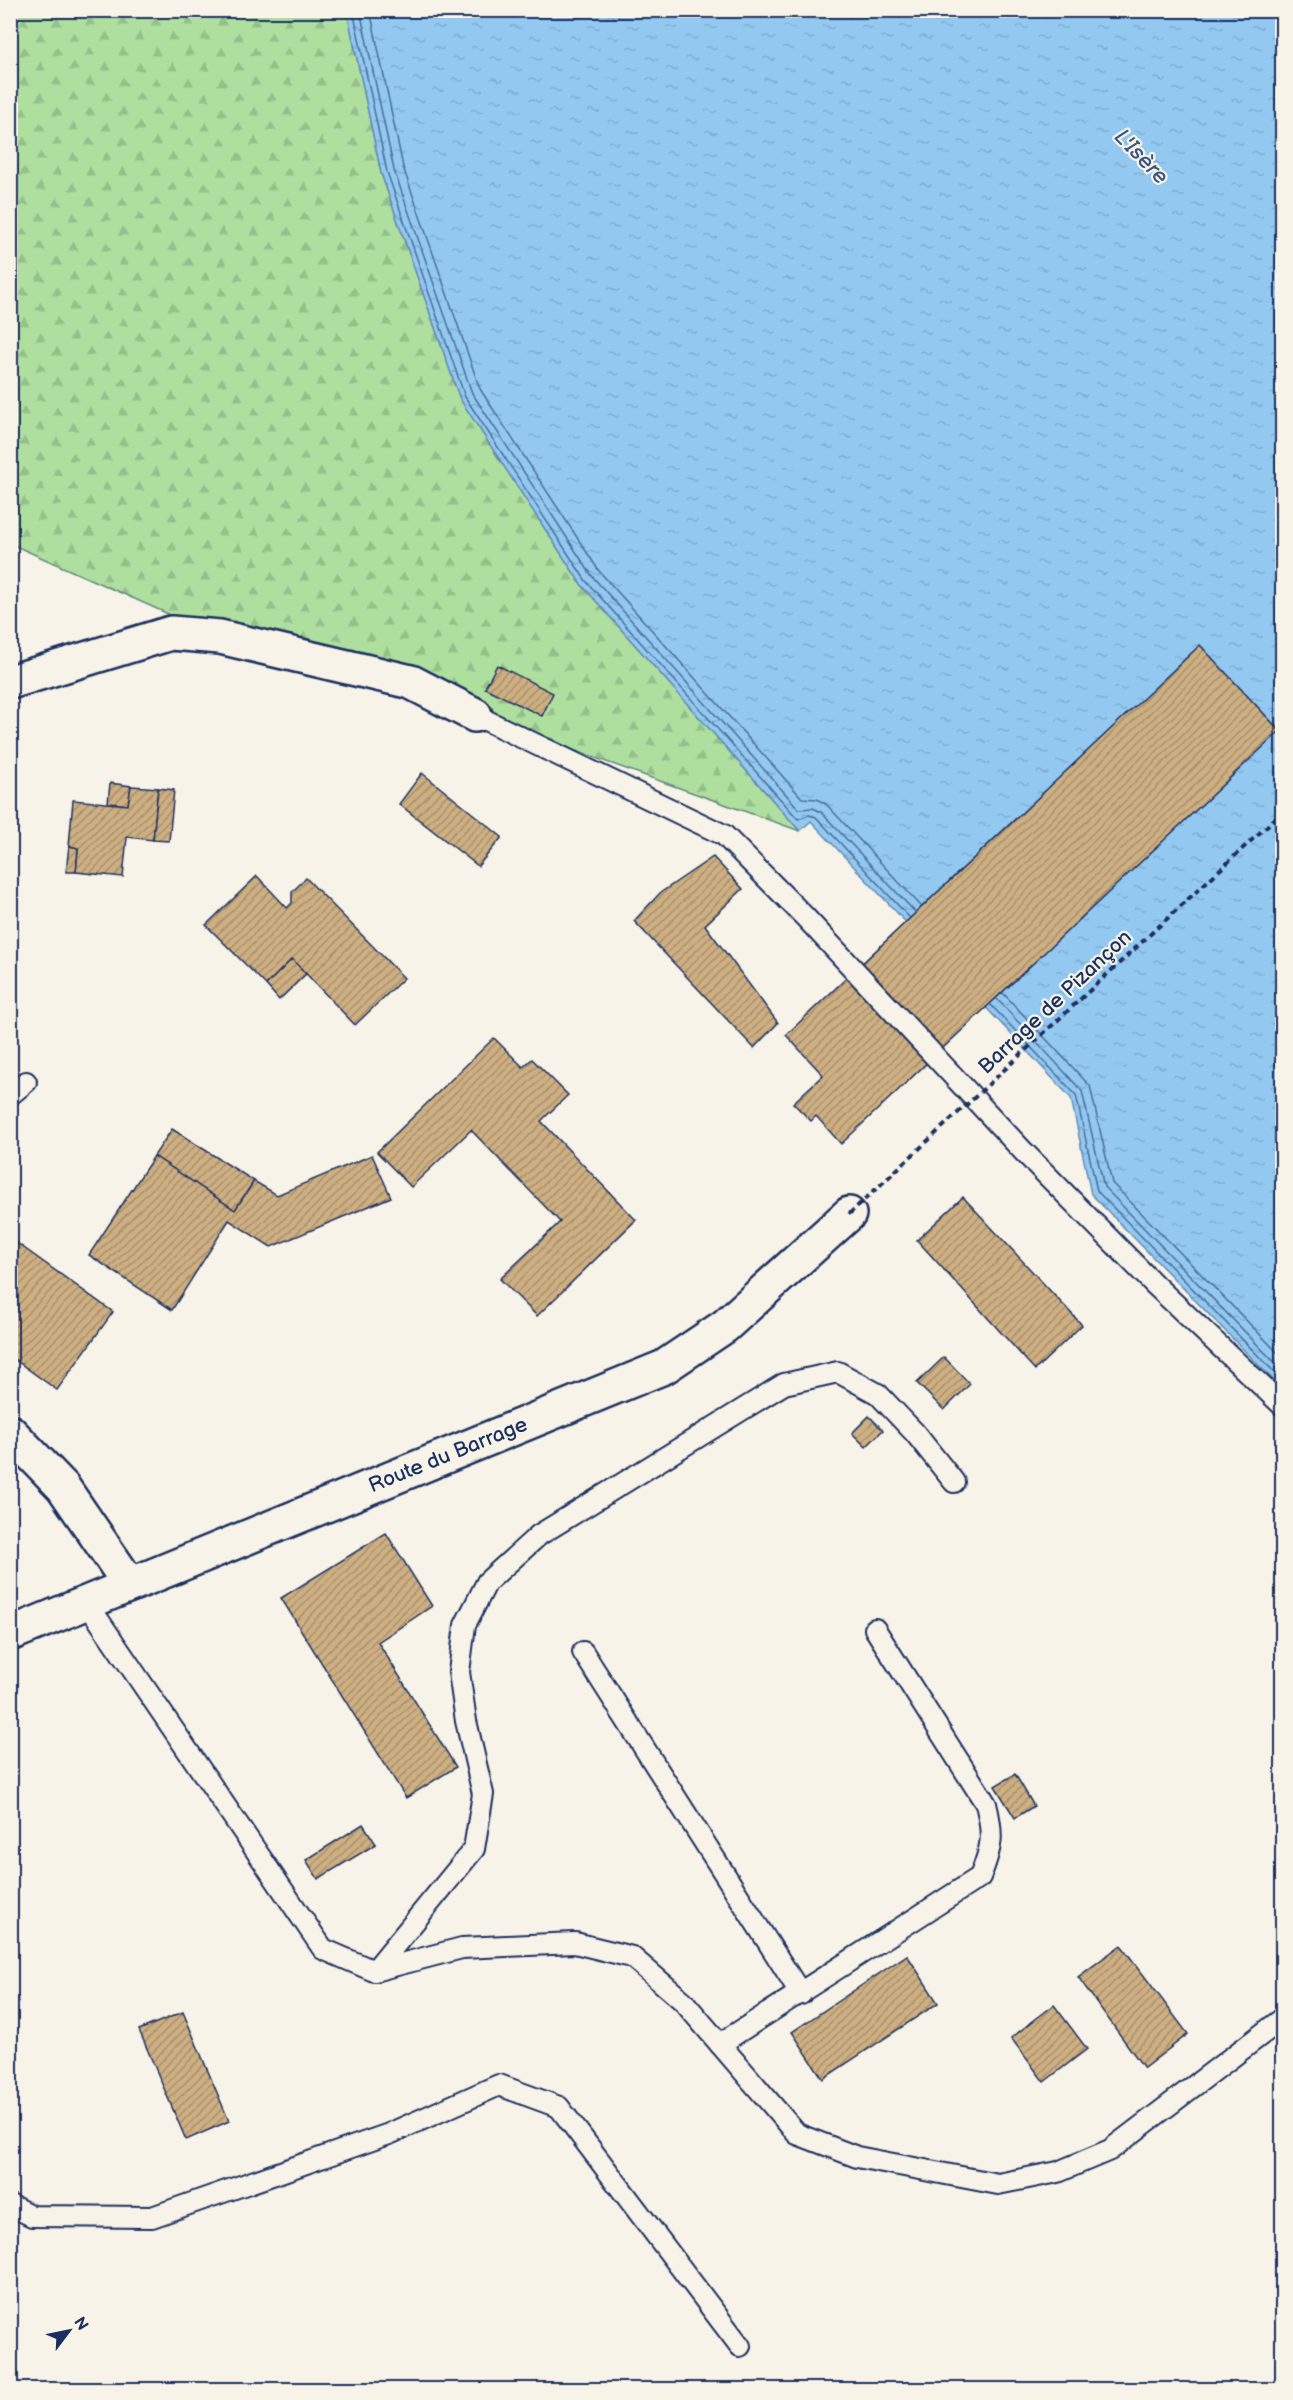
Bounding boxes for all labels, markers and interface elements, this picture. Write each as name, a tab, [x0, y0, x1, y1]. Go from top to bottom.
water label: L'Isère	[1108, 124, 1174, 190]
street label: Barrage de Pizançon	[973, 925, 1137, 1079]
street label: Route du Barrage	[365, 1412, 531, 1498]
north arrow	[39, 2301, 99, 2361]
text: N	[69, 2314, 92, 2334]

